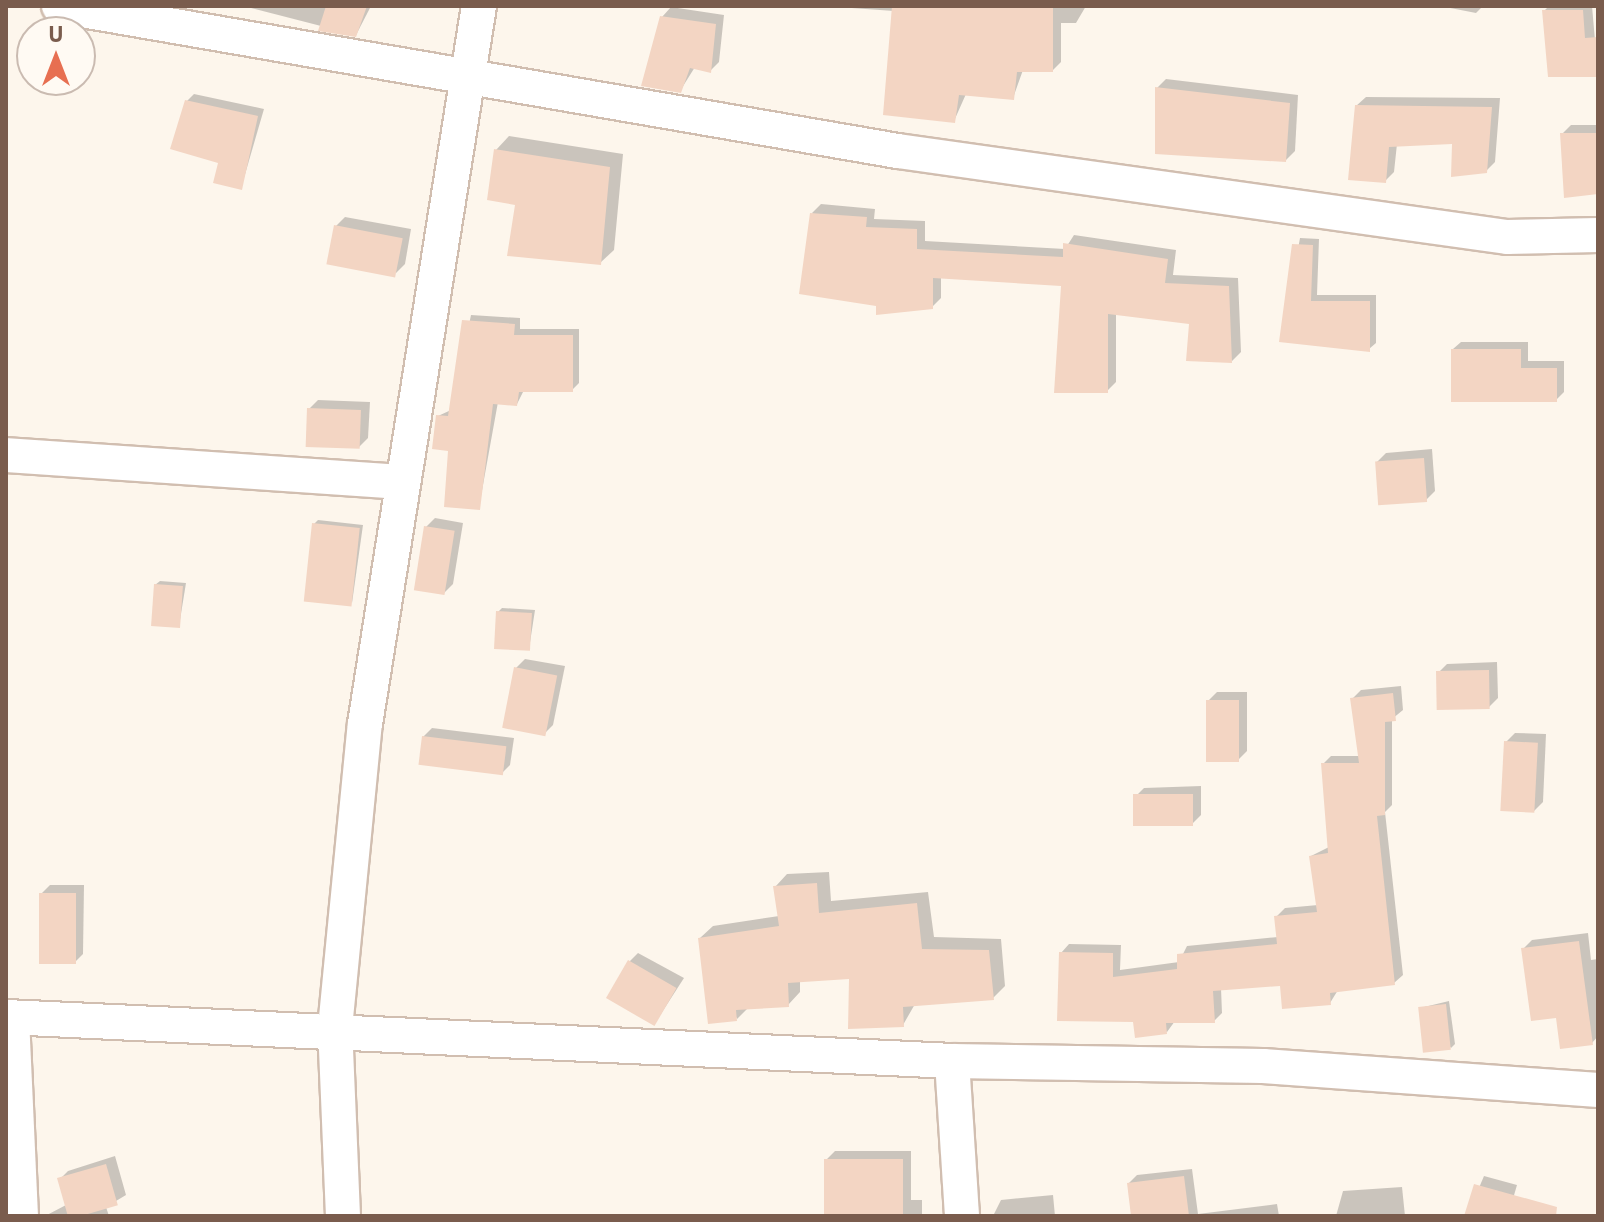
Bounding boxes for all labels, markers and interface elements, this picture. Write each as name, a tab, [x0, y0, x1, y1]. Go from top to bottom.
north arrow	[16, 16, 96, 96]
text: U	[48, 19, 64, 48]

